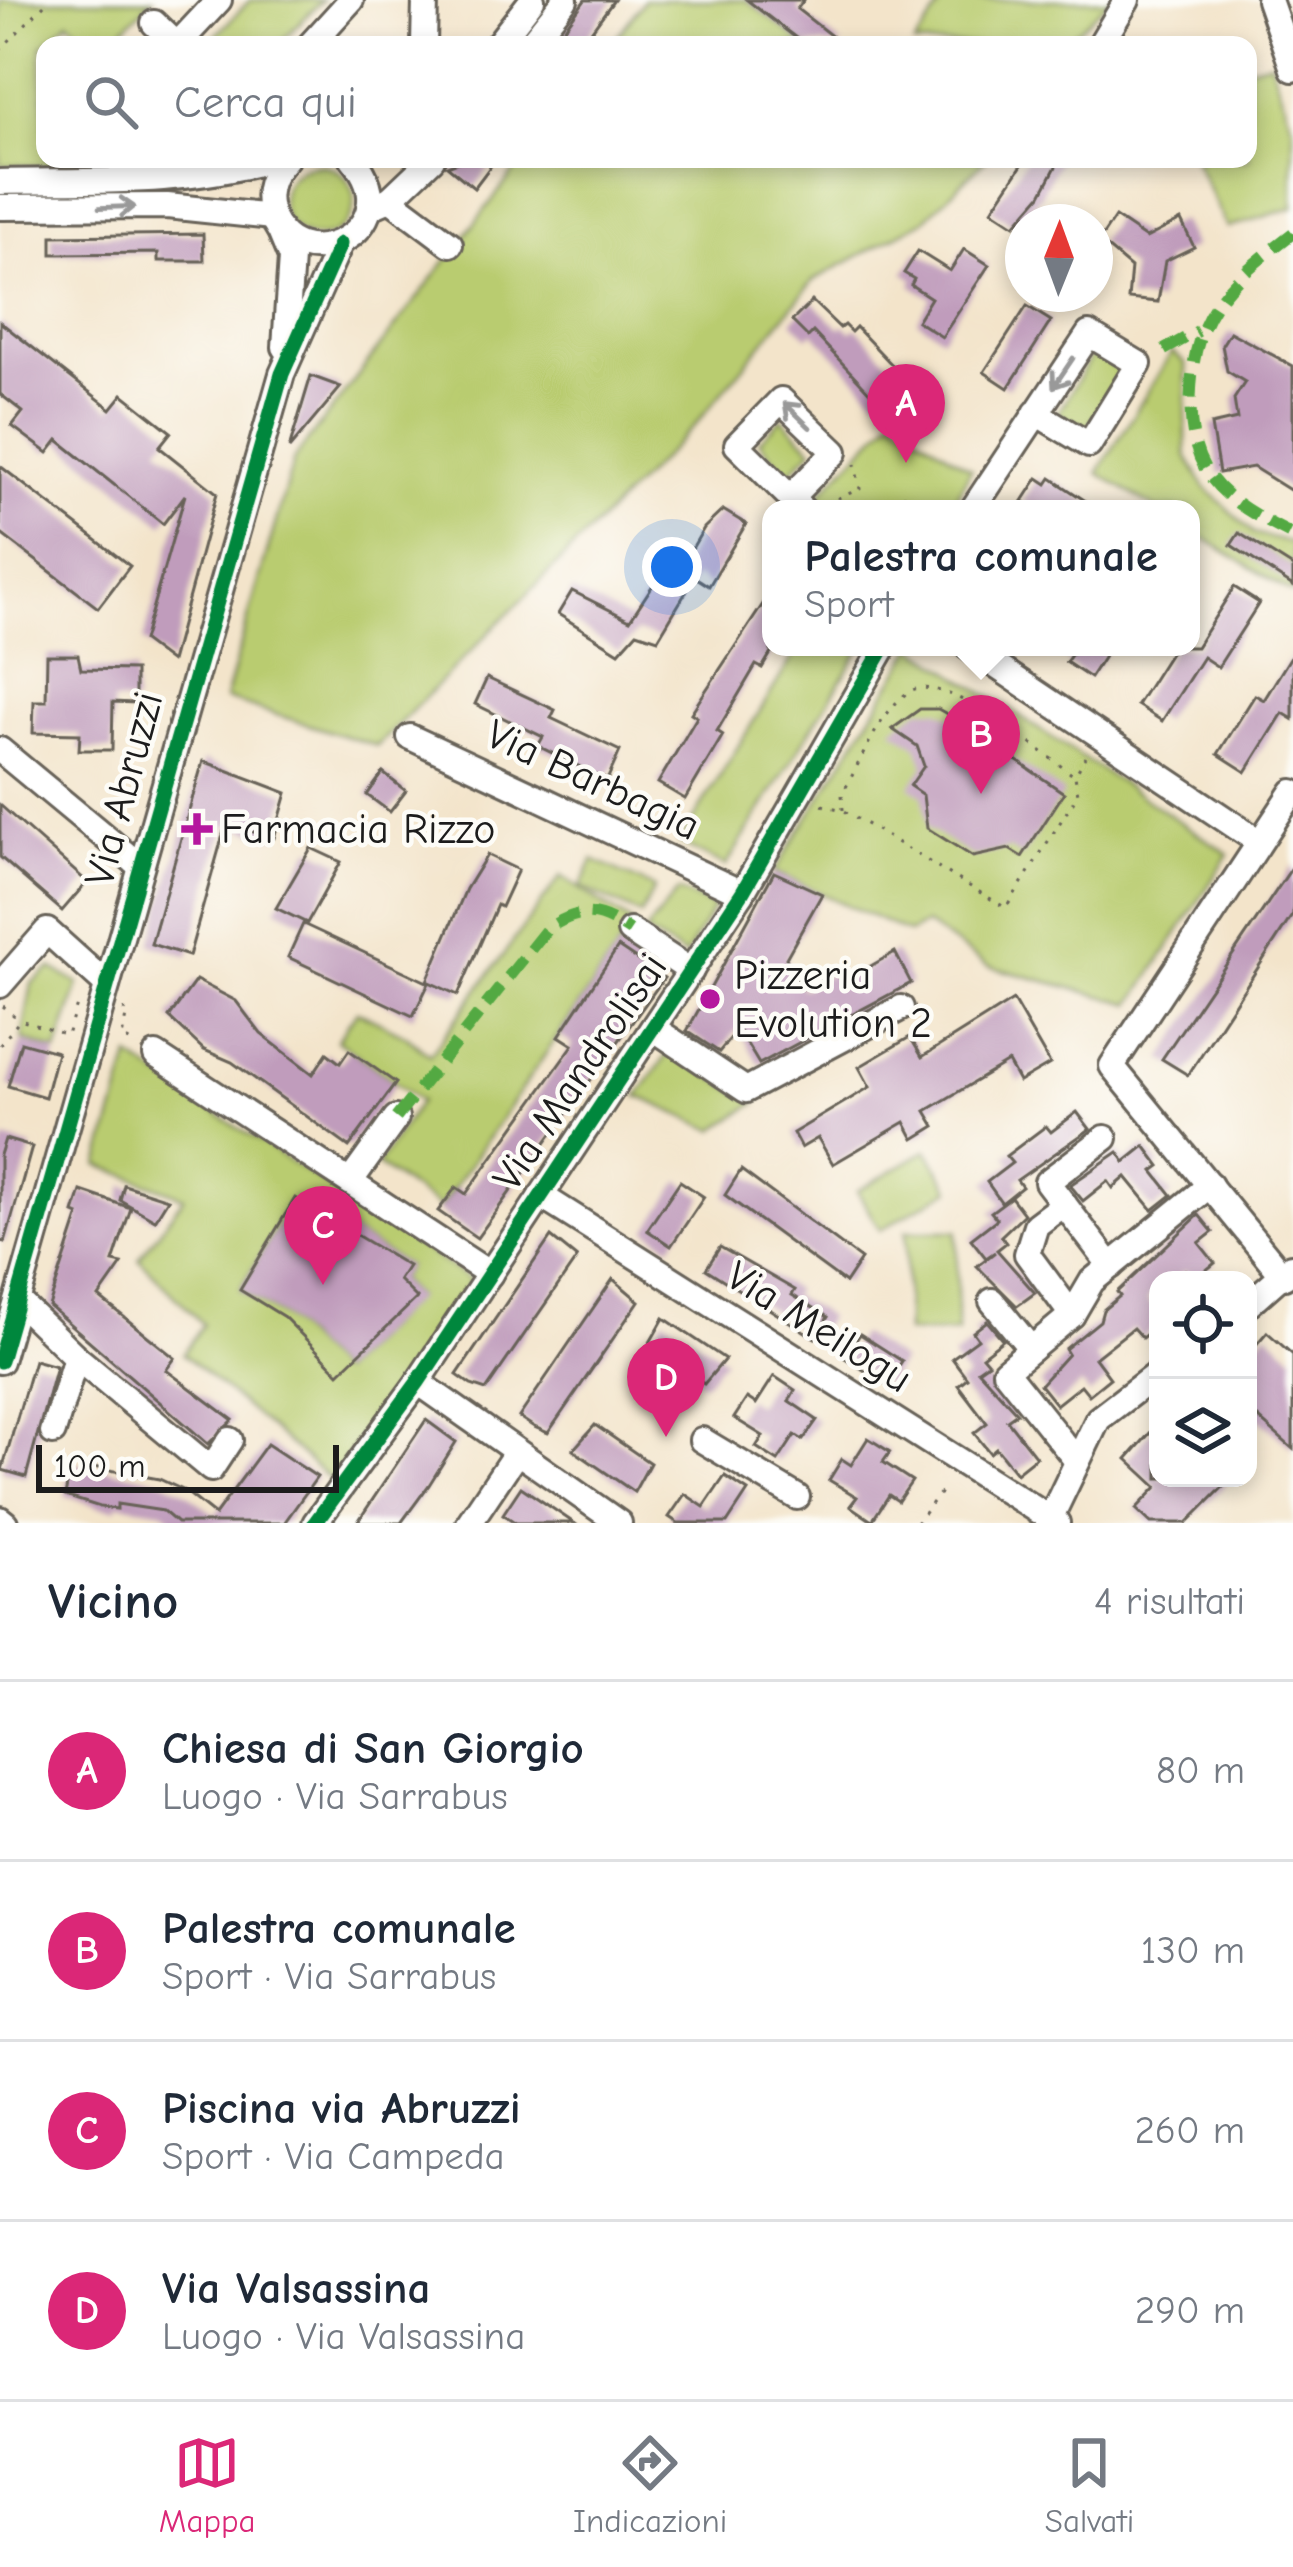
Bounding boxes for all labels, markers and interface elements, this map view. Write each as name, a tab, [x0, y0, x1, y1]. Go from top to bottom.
search box	[36, 36, 1257, 168]
icon: search	[78, 69, 144, 135]
text: Cerca qui	[174, 76, 357, 128]
one-way arrow	[97, 195, 136, 218]
north arrow	[1005, 204, 1113, 312]
one-way arrow	[1050, 356, 1075, 390]
pin: A	[867, 364, 945, 463]
one-way arrow	[783, 401, 812, 430]
popup	[762, 500, 1200, 656]
text: Palestra comunale	[804, 530, 1158, 582]
your location	[642, 537, 702, 597]
text: Sport	[804, 582, 894, 627]
street label: Via Abruzzi	[75, 687, 173, 891]
pin: B	[942, 695, 1020, 794]
street label: Via Barbagia	[479, 709, 707, 851]
place label: Farmacia Rizzo	[221, 805, 495, 854]
marker: Farmacia Rizzo	[184, 816, 210, 842]
street label: Via Mandrolisai	[483, 944, 677, 1200]
place label: Pizzeria Evolution 2	[734, 951, 932, 1048]
marker: Pizzeria Evolution 2	[697, 986, 723, 1012]
pin: C	[284, 1186, 362, 1285]
street label: Via Meilogu	[718, 1251, 920, 1403]
map controls	[1149, 1271, 1257, 1487]
button: locate	[1149, 1271, 1257, 1379]
pin: D	[627, 1338, 705, 1437]
button: layers	[1149, 1379, 1257, 1487]
scale bar	[36, 1439, 339, 1492]
text: 100 m	[54, 1447, 146, 1485]
text: Vicino	[48, 1572, 178, 1631]
text: 4 risultati	[1094, 1579, 1245, 1624]
text: Chiesa di San Giorgio	[162, 1722, 584, 1774]
text: A	[76, 1748, 98, 1793]
text: 80 m	[1156, 1748, 1245, 1793]
text: Luogo · Via Sarrabus	[162, 1774, 508, 1819]
text: Palestra comunale	[162, 1902, 516, 1954]
text: B	[75, 1928, 99, 1973]
text: 130 m	[1141, 1928, 1245, 1973]
text: Sport · Via Sarrabus	[162, 1954, 496, 1999]
text: Piscina via Abruzzi	[162, 2082, 521, 2134]
text: C	[75, 2108, 99, 2153]
text: 260 m	[1134, 2108, 1245, 2153]
text: Sport · Via Campeda	[162, 2134, 505, 2179]
text: Via Valsassina	[162, 2262, 430, 2314]
text: D	[75, 2288, 99, 2333]
text: 290 m	[1135, 2288, 1245, 2333]
text: Luogo · Via Valsassina	[162, 2314, 525, 2359]
tab: Mappa	[159, 2430, 256, 2540]
tab: Indicazioni	[573, 2430, 727, 2540]
tab: Salvati	[1045, 2430, 1134, 2540]

